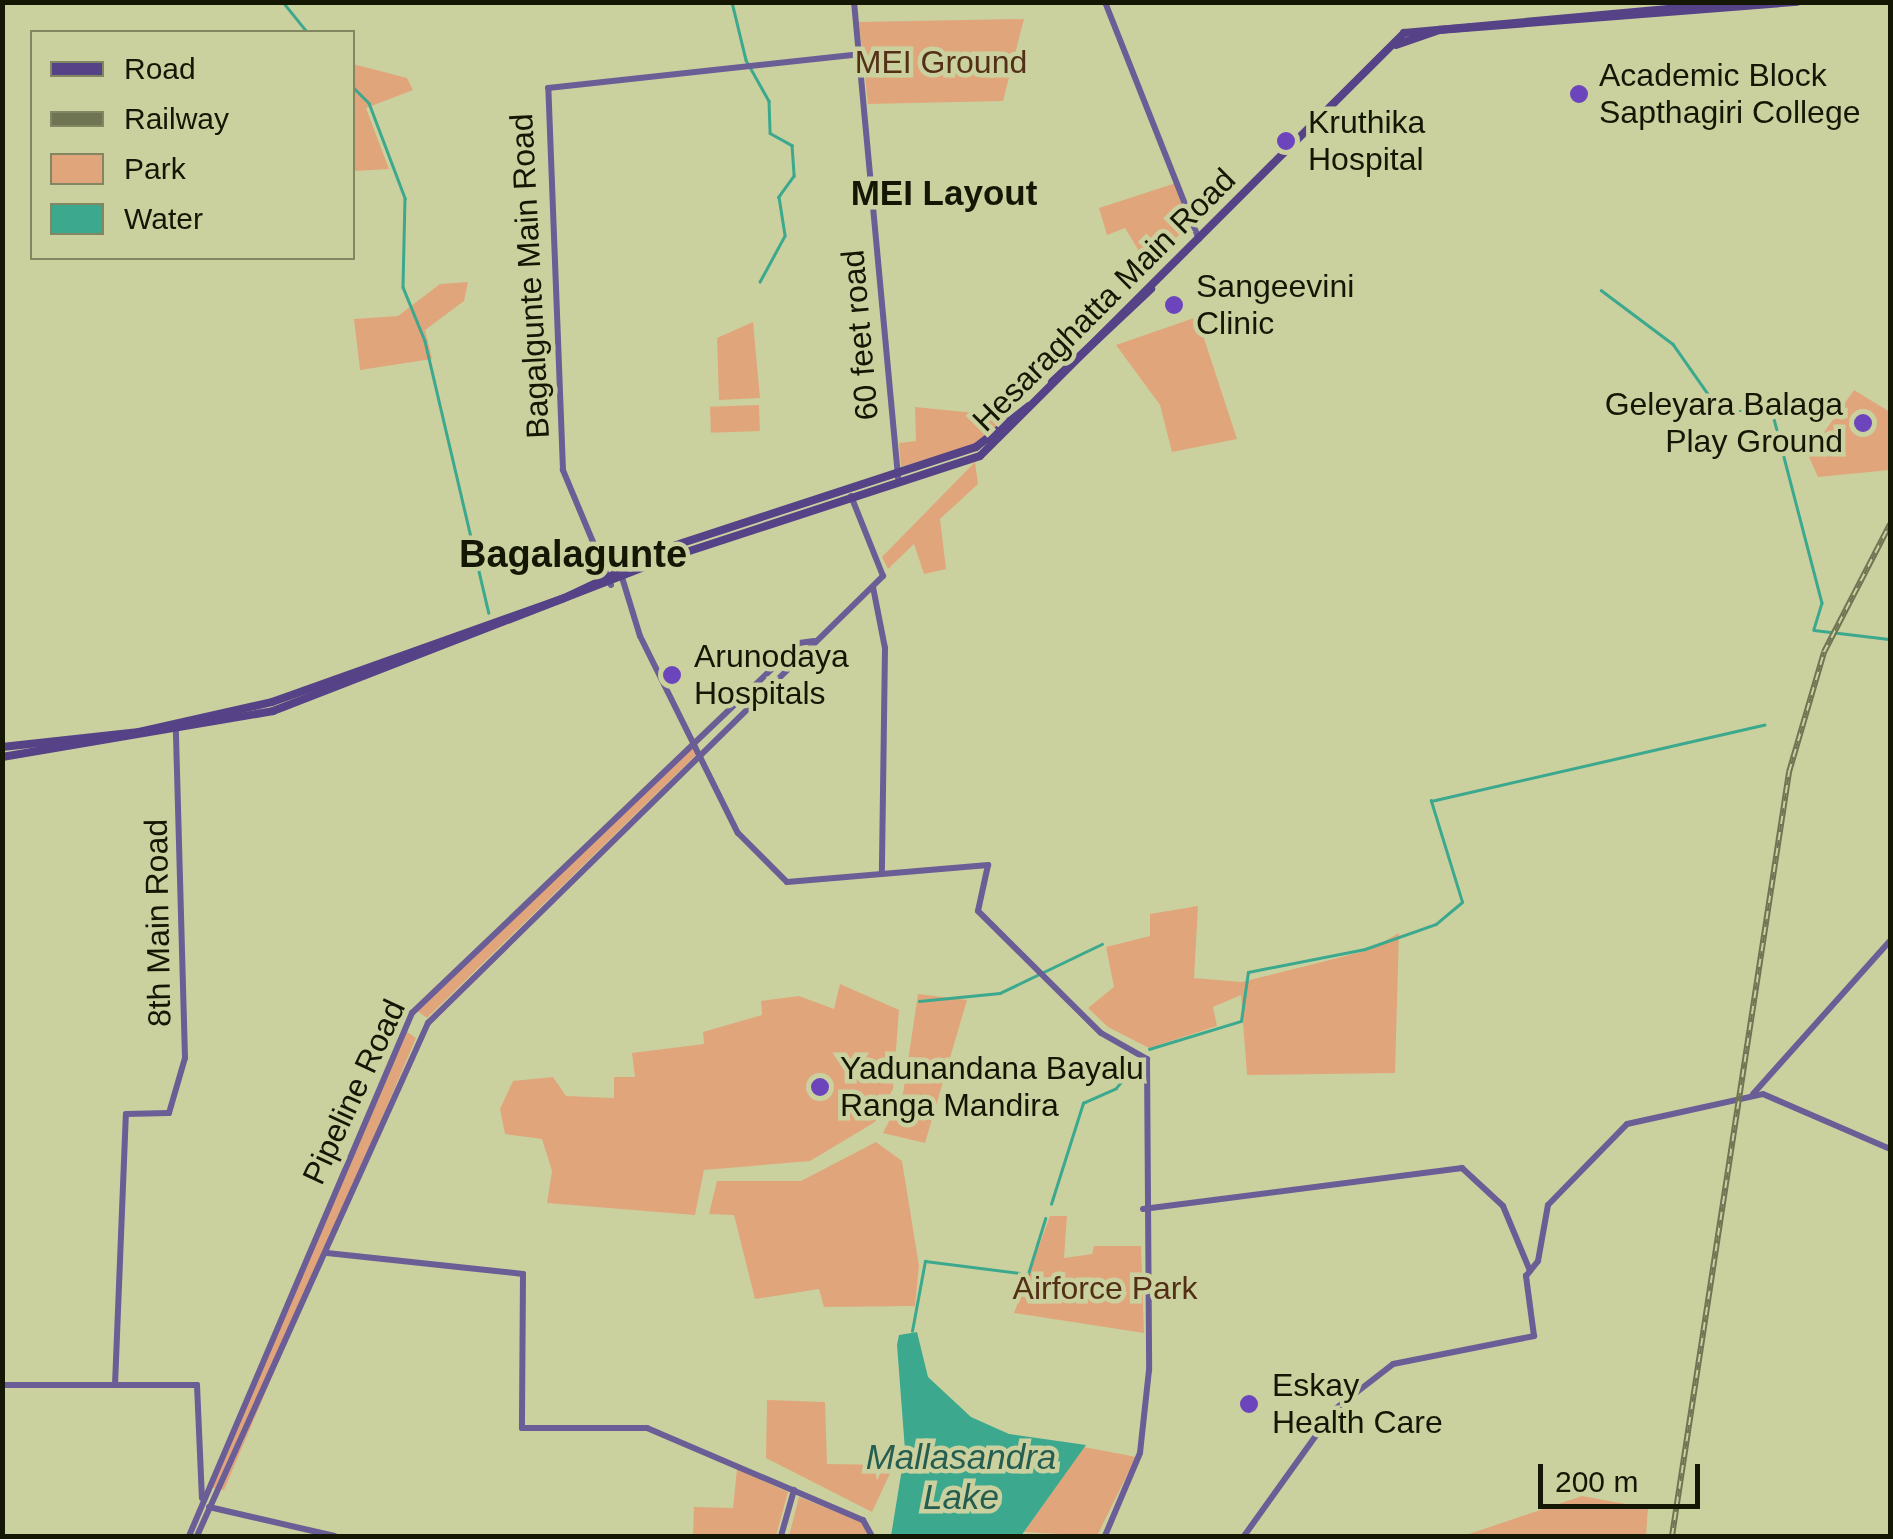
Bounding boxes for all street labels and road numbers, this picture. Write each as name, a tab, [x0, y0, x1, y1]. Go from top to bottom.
street label: Bagalgunte Main Road	[502, 112, 558, 440]
street label: Hesaraghatta Main Road	[965, 161, 1243, 439]
street label: 60 feet road	[833, 248, 887, 422]
street label: 8th Main Road	[137, 819, 179, 1027]
street label: Pipeline Road	[294, 994, 414, 1190]

